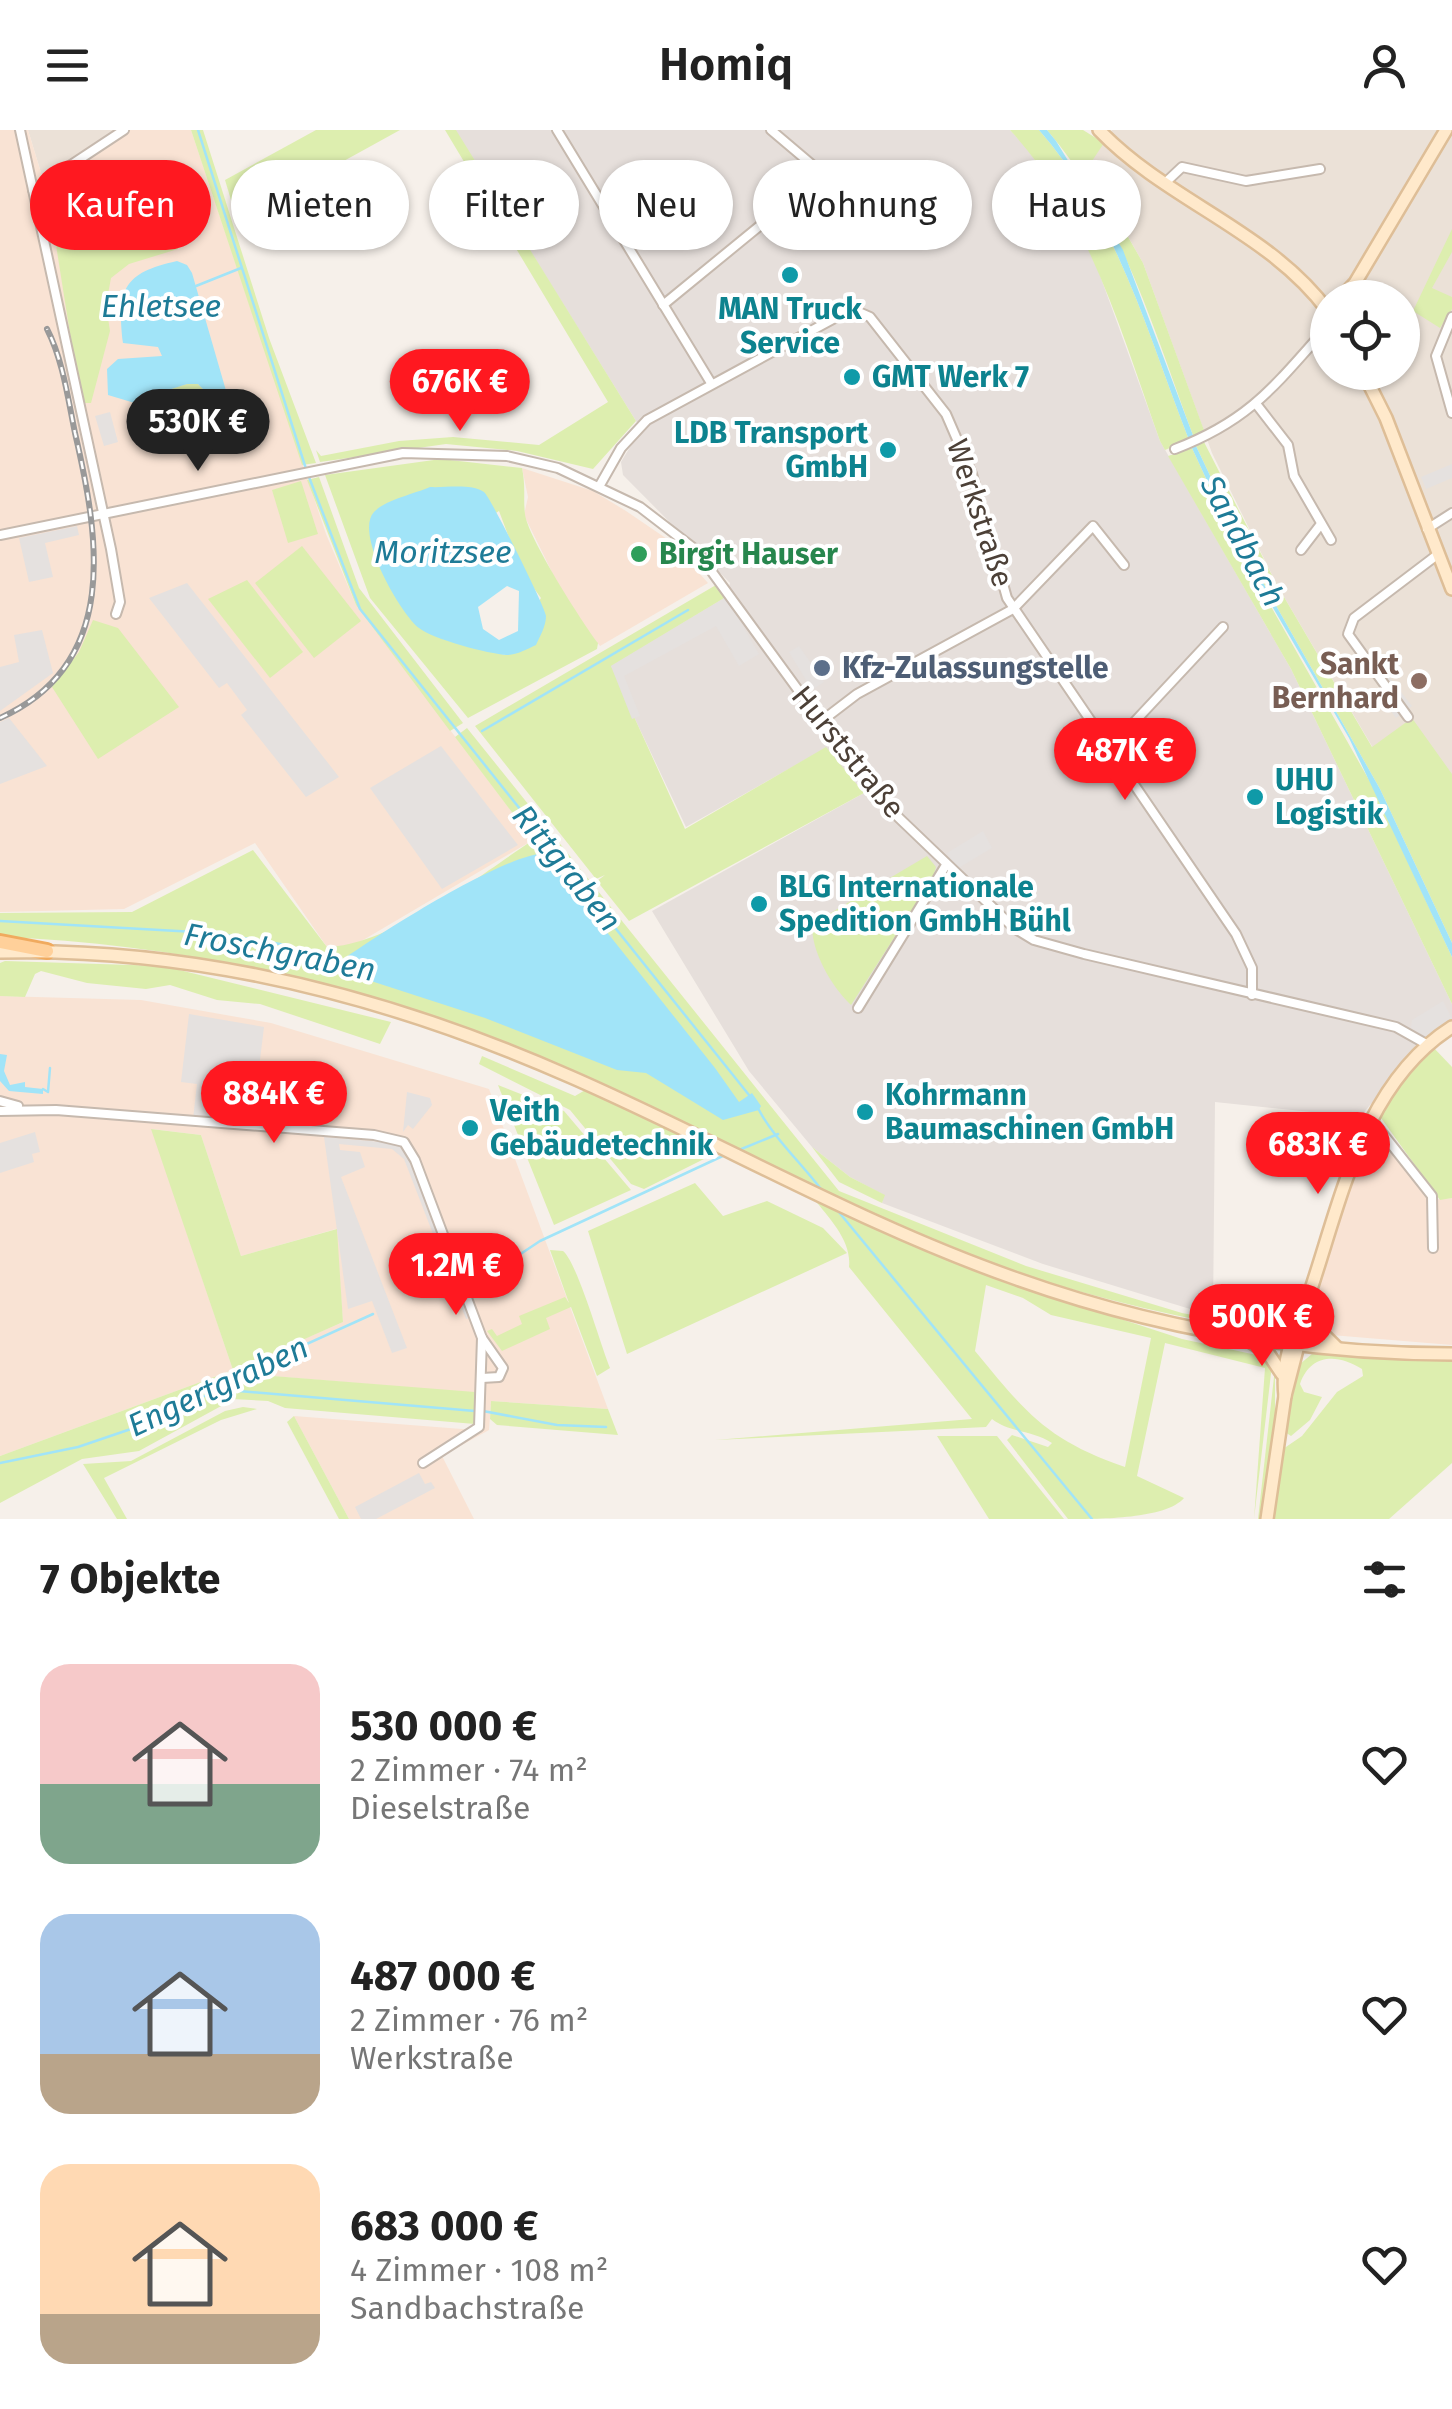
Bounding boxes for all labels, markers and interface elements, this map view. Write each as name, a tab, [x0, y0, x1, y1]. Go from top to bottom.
icon: menu	[40, 38, 95, 93]
text: Homiq	[659, 38, 793, 92]
icon: person	[1357, 38, 1412, 93]
chip: Kaufen	[30, 160, 211, 250]
chip: Mieten	[231, 160, 409, 250]
chip: Filter	[429, 160, 579, 250]
chip: Neu	[599, 160, 733, 250]
chip: Wohnung	[753, 160, 972, 250]
chip: Haus	[992, 160, 1141, 250]
marker: MAN Truck Service	[779, 264, 801, 286]
map controls	[1310, 280, 1420, 390]
button: locate	[1310, 280, 1420, 390]
water label: Ehletsee	[101, 287, 221, 325]
place label: MAN Truck Service	[718, 291, 862, 361]
pin: 676K €	[379, 349, 541, 434]
place label: GMT Werk 7	[872, 359, 1029, 395]
text: 676K €	[412, 362, 508, 400]
marker: GMT Werk 7	[841, 366, 863, 388]
pin: 530K €	[117, 389, 279, 474]
text: 530K €	[149, 402, 247, 440]
place label: LDB Transport GmbH	[674, 415, 868, 485]
street label: Werkstraße	[939, 434, 1021, 592]
marker: LDB Transport GmbH	[877, 439, 899, 461]
water label: Sandbach	[1192, 468, 1293, 613]
water label: Moritzsee	[375, 533, 511, 571]
place label: Birgit Hauser	[659, 536, 839, 572]
marker: Birgit Hauser	[628, 543, 650, 565]
place label: Sankt Bernhard	[1272, 646, 1399, 716]
place label: Kfz-Zulassungstelle	[842, 650, 1109, 686]
marker: Kfz-Zulassungstelle	[811, 657, 833, 679]
marker: Sankt Bernhard	[1408, 670, 1430, 692]
street label: Hurststraße	[784, 679, 912, 825]
pin: 487K €	[1044, 718, 1206, 803]
text: 487K €	[1076, 731, 1174, 769]
place label: UHU Logistik	[1275, 762, 1384, 832]
marker: UHU Logistik	[1244, 786, 1266, 808]
water label: Rittgraben	[504, 797, 630, 939]
place label: BLG Internationale Spedition GmbH Bühl	[779, 869, 1071, 939]
marker: BLG Internationale Spedition GmbH Bühl	[748, 893, 770, 915]
water label: Froschgraben	[181, 915, 379, 989]
pin: 884K €	[193, 1061, 355, 1146]
text: 884K €	[223, 1074, 325, 1112]
place label: Kohrmann Baumaschinen GmbH	[885, 1077, 1174, 1147]
place label: Veith Gebäudetechnik	[489, 1093, 714, 1163]
marker: Kohrmann Baumaschinen GmbH	[854, 1101, 876, 1123]
pin: 683K €	[1237, 1112, 1399, 1197]
marker: Veith Gebäudetechnik	[459, 1117, 481, 1139]
text: 683K €	[1268, 1125, 1368, 1163]
pin: 1.2M €	[375, 1233, 537, 1318]
text: 1.2M €	[411, 1246, 501, 1284]
pin: 500K €	[1181, 1284, 1343, 1369]
text: 500K €	[1211, 1297, 1313, 1335]
water label: Engertgraben	[122, 1328, 314, 1444]
icon: filters	[1357, 1552, 1412, 1607]
text: 7 Objekte	[40, 1554, 221, 1604]
text: 530 000 €	[350, 1701, 537, 1751]
icon: home	[120, 1704, 240, 1824]
icon: heart	[1357, 1737, 1412, 1792]
text: 2 Zimmer · 74 m²	[350, 1751, 588, 1789]
text: Dieselstraße	[350, 1789, 530, 1827]
text: 487 000 €	[350, 1951, 536, 2001]
icon: home	[120, 1954, 240, 2074]
icon: heart	[1357, 1987, 1412, 2042]
text: 2 Zimmer · 76 m²	[350, 2001, 588, 2039]
text: Werkstraße	[350, 2039, 514, 2077]
text: 683 000 €	[350, 2201, 538, 2251]
icon: home	[120, 2204, 240, 2324]
icon: heart	[1357, 2237, 1412, 2292]
text: 4 Zimmer · 108 m²	[350, 2251, 608, 2289]
text: Sandbachstraße	[350, 2289, 584, 2327]

